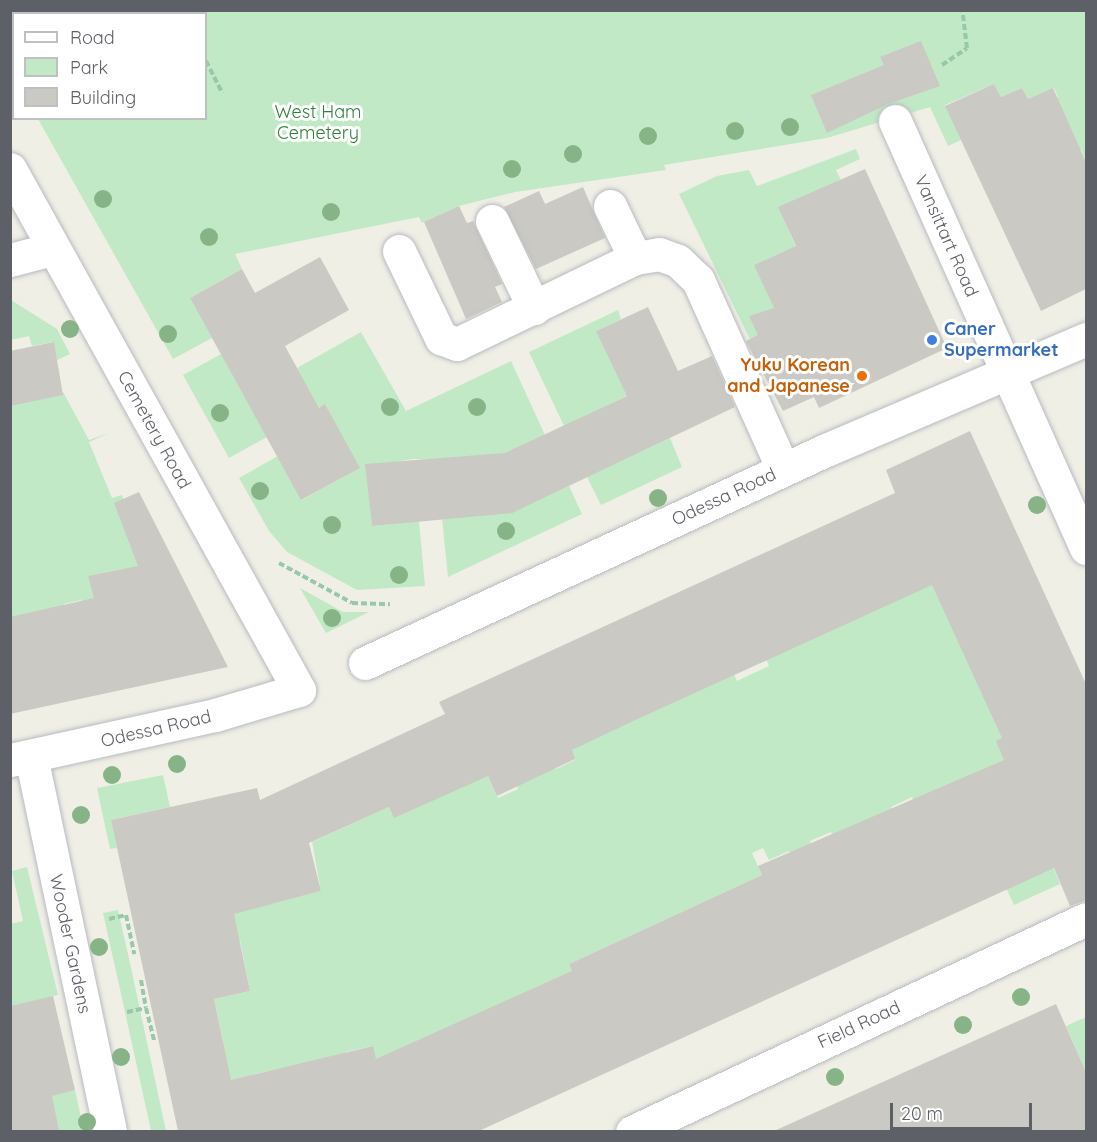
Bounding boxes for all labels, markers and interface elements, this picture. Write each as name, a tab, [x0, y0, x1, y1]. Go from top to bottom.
legend	[12, 12, 207, 120]
text: Road	[70, 26, 115, 49]
text: Park	[70, 56, 108, 79]
text: Building	[70, 86, 136, 109]
park label: West Ham Cemetery	[274, 102, 362, 144]
street label: Vansittart Road	[909, 172, 983, 300]
place label: Caner Supermarket	[944, 319, 1059, 362]
marker: Caner Supermarket	[925, 333, 939, 347]
place label: Yuku Korean and Japanese	[727, 355, 850, 398]
street label: Cemetery Road	[113, 367, 195, 493]
marker: Yuku Korean and Japanese	[855, 369, 869, 383]
street label: Odessa Road	[668, 463, 780, 531]
street label: Odessa Road	[99, 706, 213, 752]
street label: Wooder Gardens	[45, 872, 95, 1016]
street label: Field Road	[814, 996, 904, 1054]
scale bar	[893, 1091, 1036, 1129]
text: 20 m	[901, 1102, 943, 1125]

